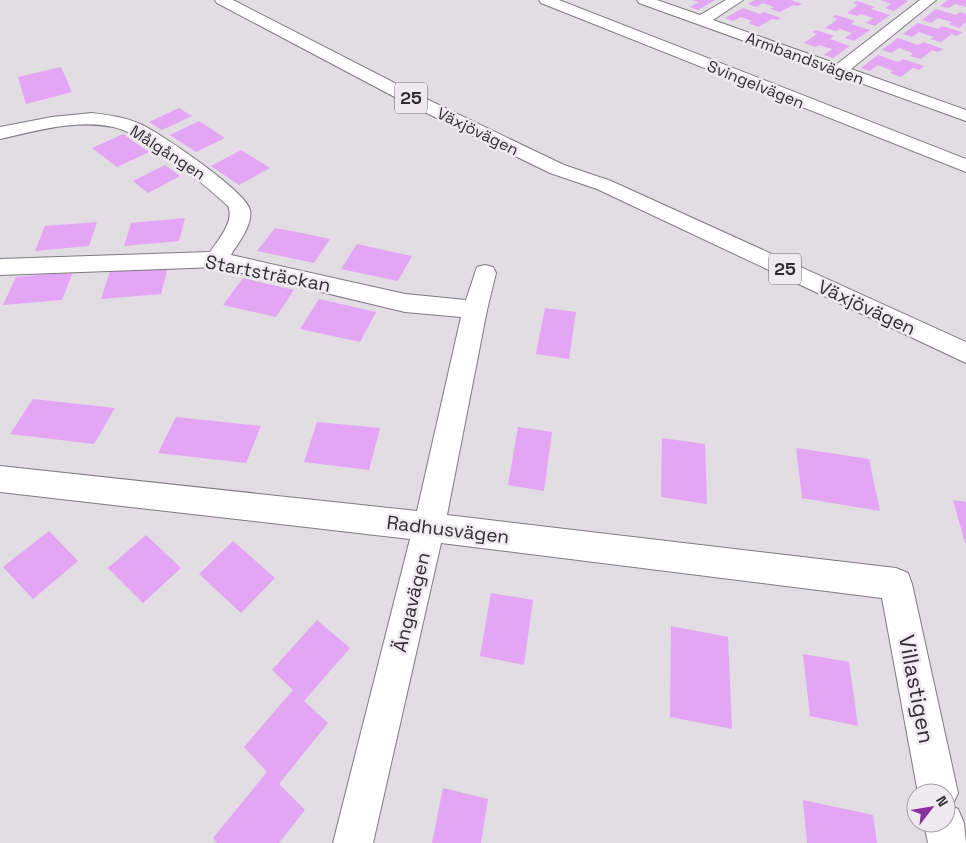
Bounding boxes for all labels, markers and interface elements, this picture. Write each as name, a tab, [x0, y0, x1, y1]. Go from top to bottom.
street label: Armbandsvägen	[743, 27, 867, 90]
street label: Svingelvägen	[704, 55, 807, 113]
road number: 25	[395, 82, 427, 114]
street label: Växjövägen	[433, 103, 522, 160]
street label: Målgången	[126, 120, 209, 185]
street label: Startsträckan	[203, 249, 333, 298]
road number: 25	[769, 253, 801, 284]
street label: Växjövägen	[814, 274, 920, 341]
street label: Radhusvägen	[385, 510, 511, 549]
street label: Ängavägen	[387, 550, 436, 655]
street label: Villastigen	[893, 632, 941, 746]
north arrow	[906, 783, 956, 833]
text: N	[932, 793, 952, 810]

